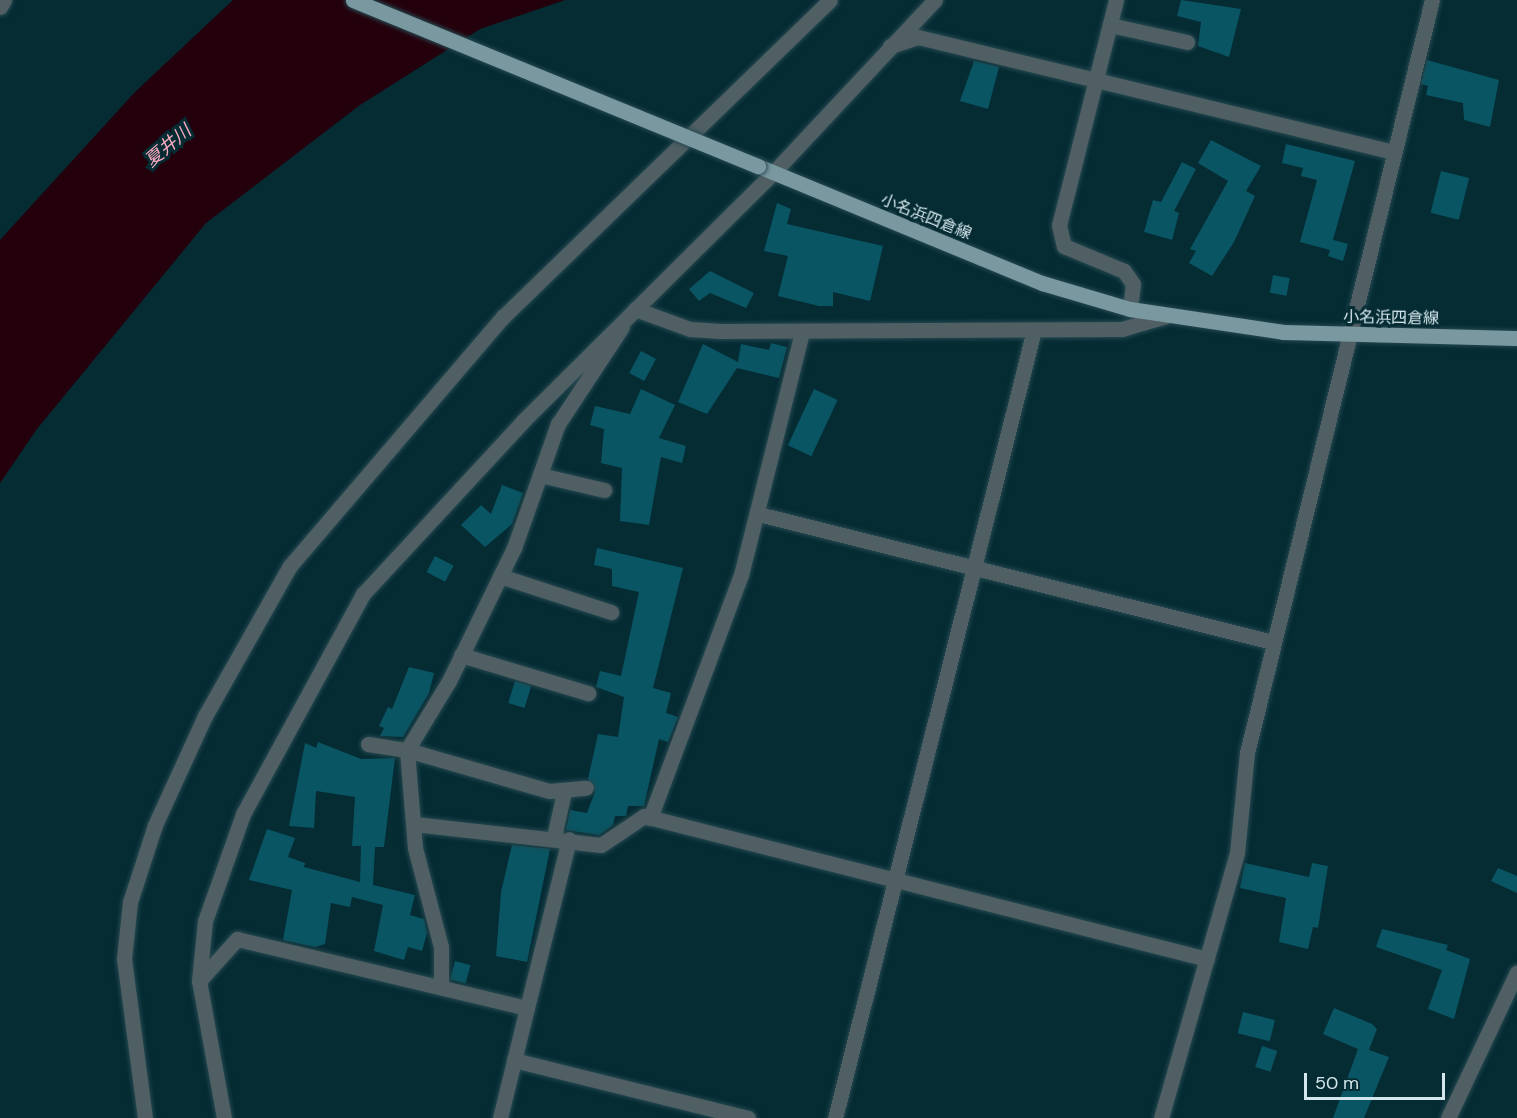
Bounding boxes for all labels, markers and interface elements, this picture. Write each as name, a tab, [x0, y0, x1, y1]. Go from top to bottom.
water label: 夏井川	[140, 120, 196, 172]
street label: 小名浜四倉線	[878, 190, 974, 244]
street label: 小名浜四倉線	[1343, 308, 1439, 328]
scale bar	[1307, 1061, 1448, 1099]
text: 50 m	[1315, 1071, 1359, 1095]

